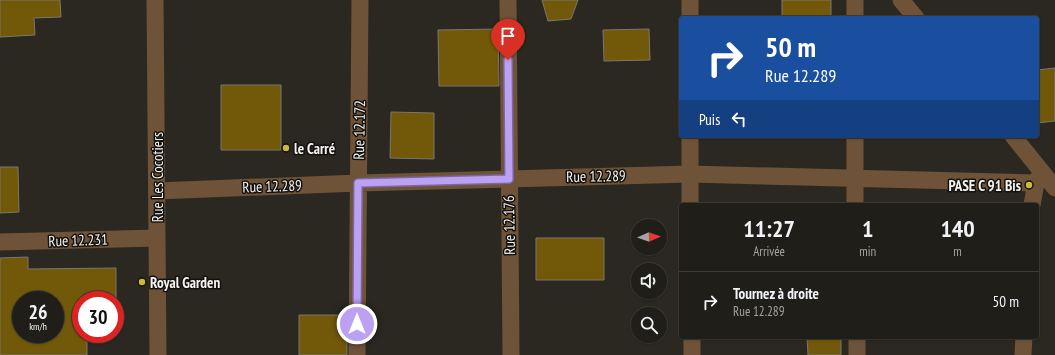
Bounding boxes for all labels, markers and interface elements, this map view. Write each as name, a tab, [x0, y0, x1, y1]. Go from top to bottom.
pin	[491, 19, 525, 60]
icon: arrive	[497, 25, 519, 47]
text: 50 m	[765, 28, 816, 65]
icon: right	[699, 32, 751, 84]
text: Rue 12.289	[765, 64, 836, 87]
street label: Rue 12.172	[349, 100, 369, 160]
icon: left	[728, 108, 750, 130]
text: Puis	[699, 110, 720, 129]
street label: Rue Les Cocotiers	[148, 132, 167, 222]
place label: le Carré	[294, 139, 335, 158]
marker: le Carré	[281, 143, 291, 153]
street label: Rue 12.289	[566, 166, 626, 186]
street label: Rue 12.289	[242, 175, 302, 197]
place label: PASE C 91 Bis	[949, 176, 1021, 195]
marker: PASE C 91 Bis	[1024, 180, 1034, 190]
street label: Rue 12.176	[499, 195, 519, 255]
text: 11:27	[743, 213, 795, 244]
text: 1	[862, 213, 873, 244]
text: 140	[940, 213, 975, 244]
north arrow	[631, 219, 667, 255]
map controls	[631, 219, 667, 343]
street label: Rue 12.231	[48, 229, 108, 251]
text: Arrivée	[753, 243, 785, 260]
text: min	[859, 243, 876, 260]
text: m	[953, 243, 962, 260]
button: sound	[631, 263, 667, 299]
place label: Royal Garden	[150, 273, 220, 292]
marker: Royal Garden	[137, 277, 147, 287]
text: Tournez à droite	[733, 284, 819, 303]
speed limit sign: 30	[72, 291, 124, 343]
icon: right	[699, 291, 721, 313]
text: 50 m	[993, 292, 1019, 311]
text: 26	[28, 299, 48, 325]
position arrow	[336, 303, 378, 345]
text: Rue 12.289	[733, 303, 785, 320]
button: search	[631, 307, 667, 343]
text: km/h	[29, 320, 47, 333]

